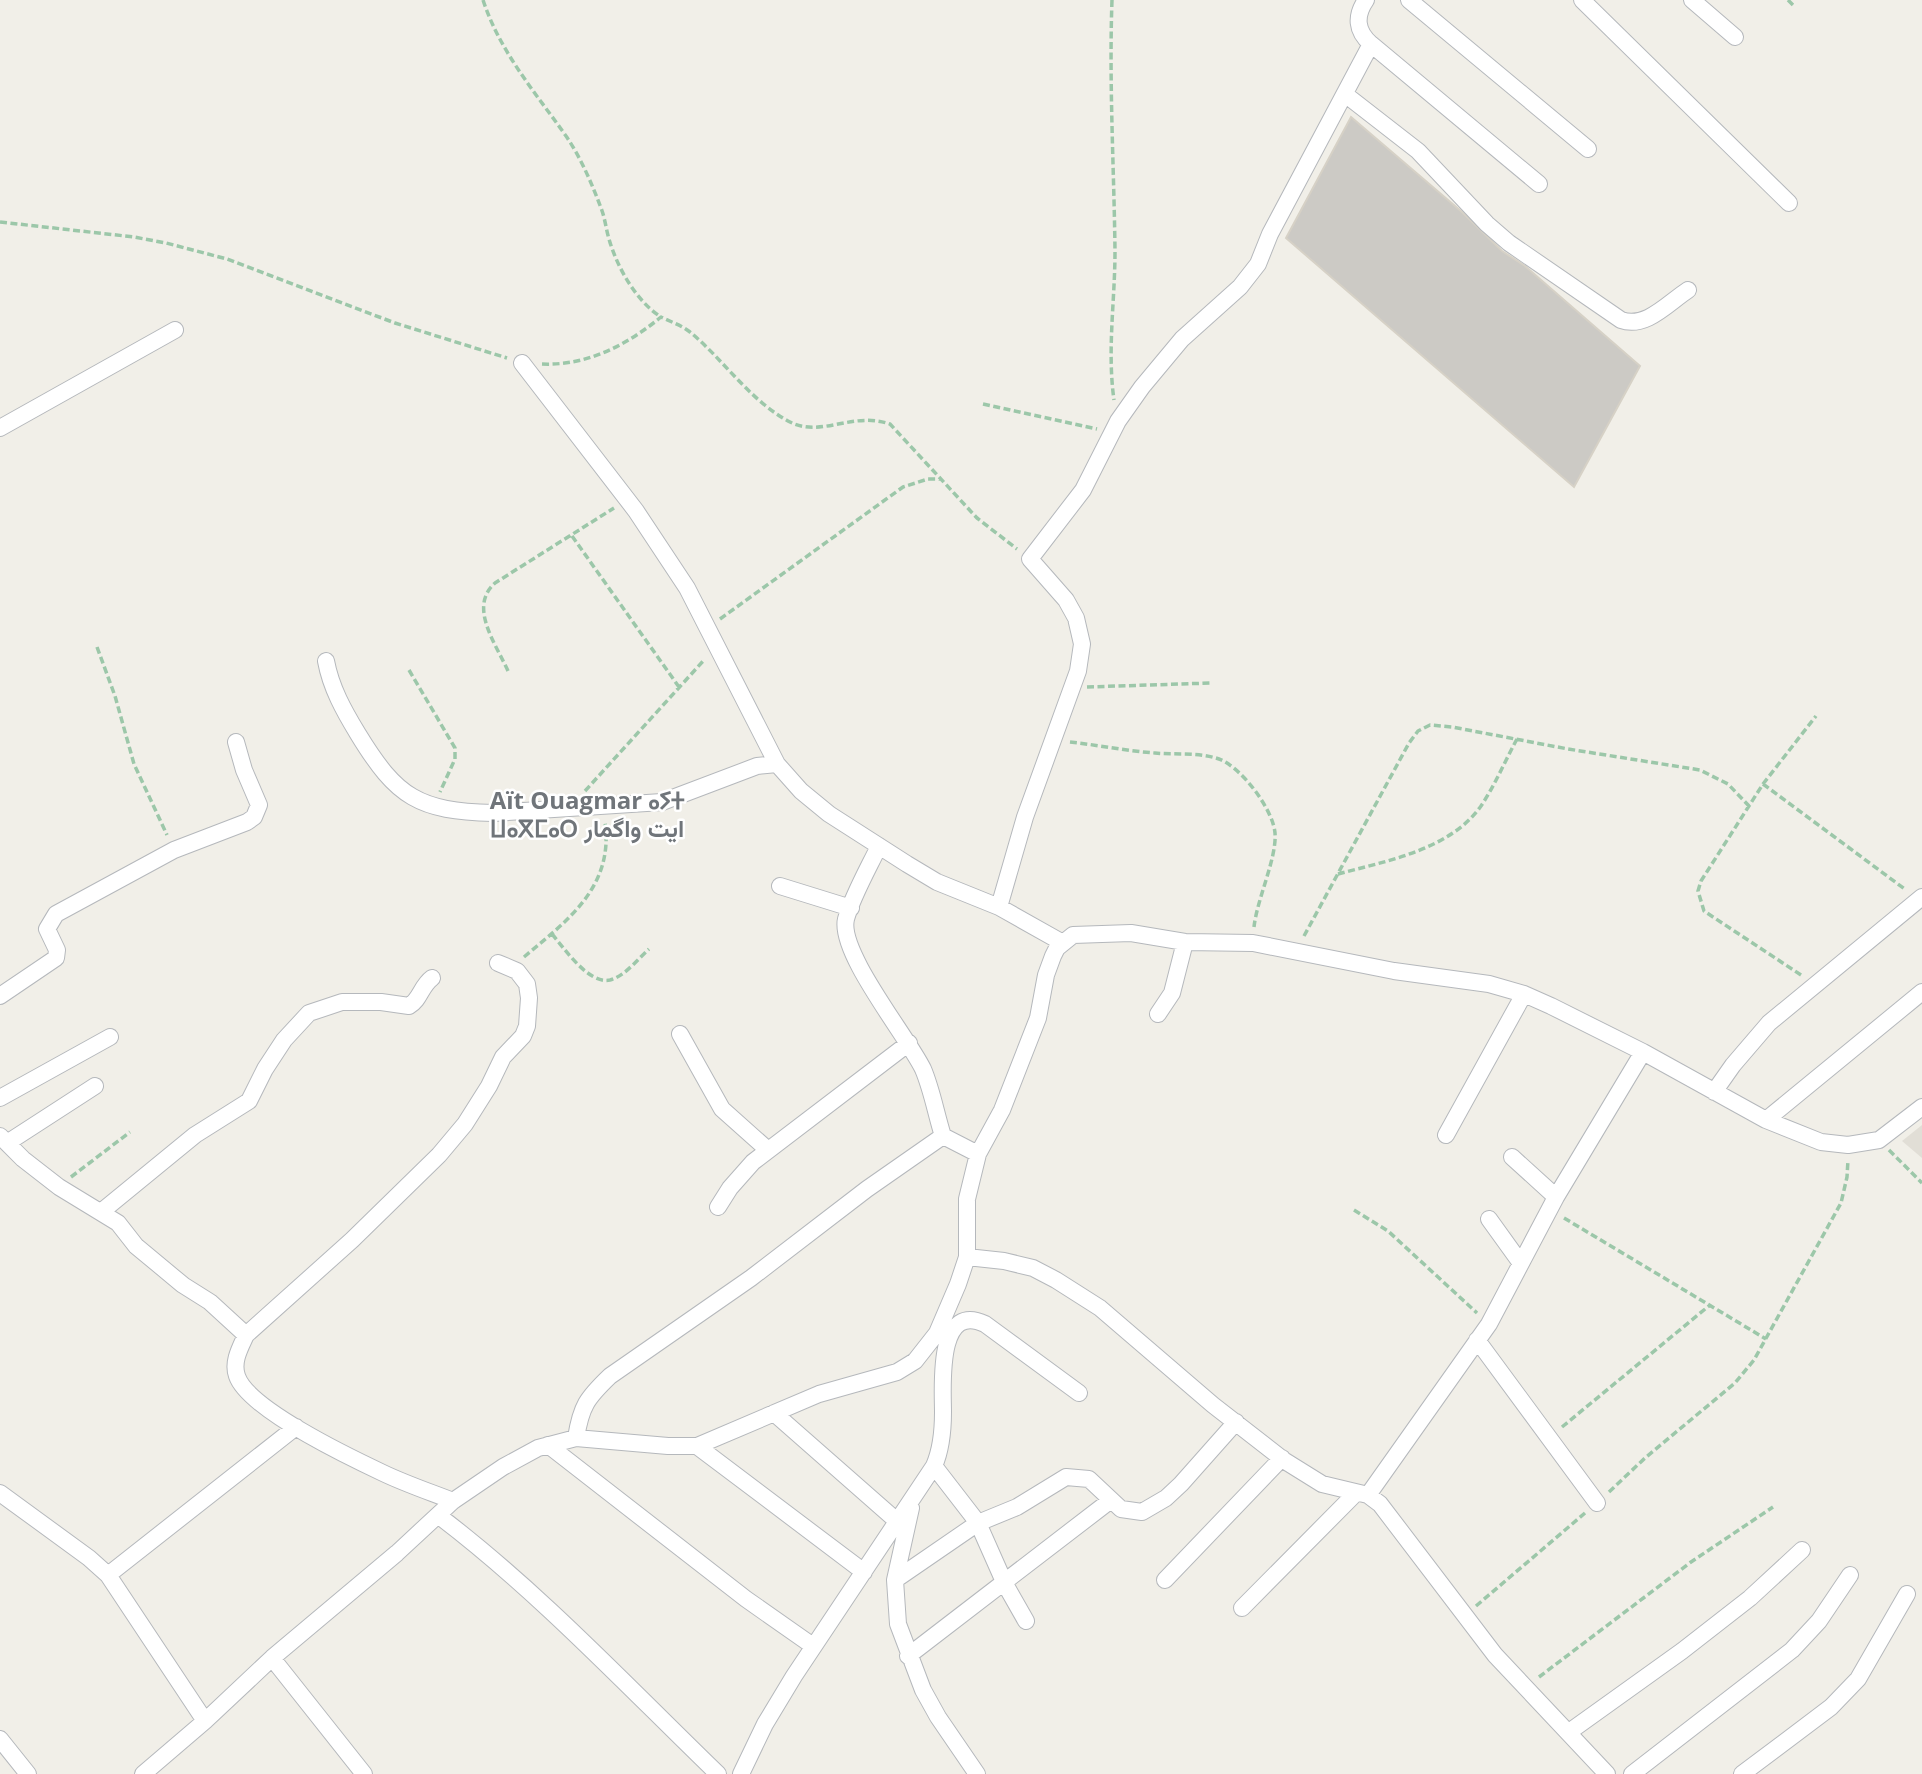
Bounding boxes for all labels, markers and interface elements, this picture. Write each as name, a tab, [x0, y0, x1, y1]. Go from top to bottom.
district label: Aït Ouagmar ⴰⵢⵜ ⵡⴰⴳⵎⴰⵔ ايت واگمار	[490, 783, 685, 844]

